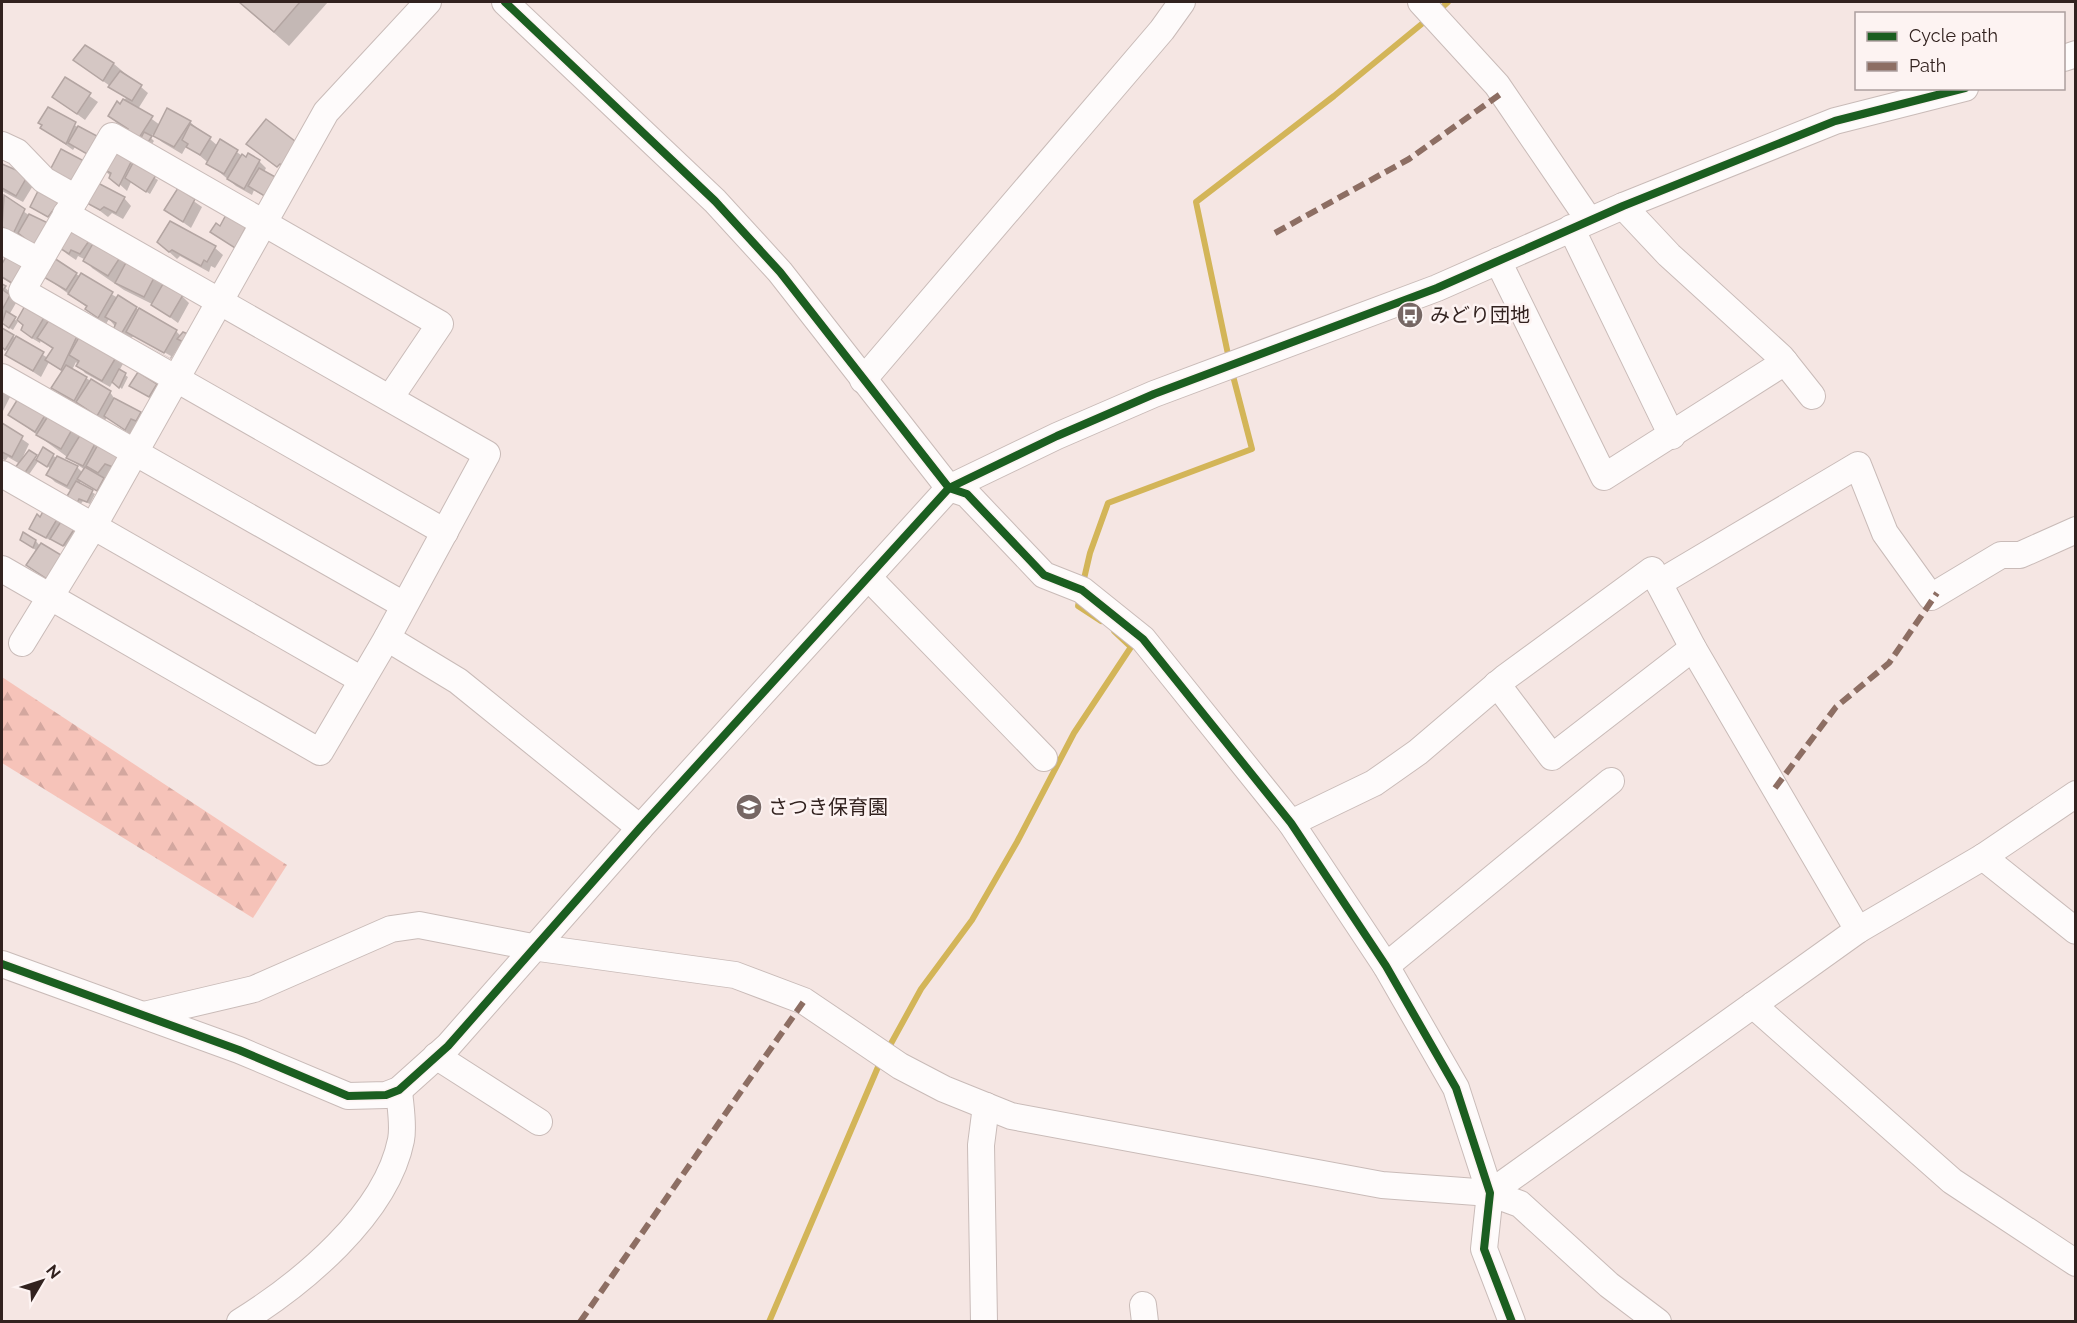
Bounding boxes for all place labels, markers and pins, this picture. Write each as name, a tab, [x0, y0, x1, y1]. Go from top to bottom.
bus stop icon: みどり団地	[1395, 300, 1425, 330]
place label: みどり団地	[1430, 303, 1530, 327]
school or university icon: さつき保育園	[734, 792, 764, 822]
place label: さつき保育園	[768, 795, 888, 819]

